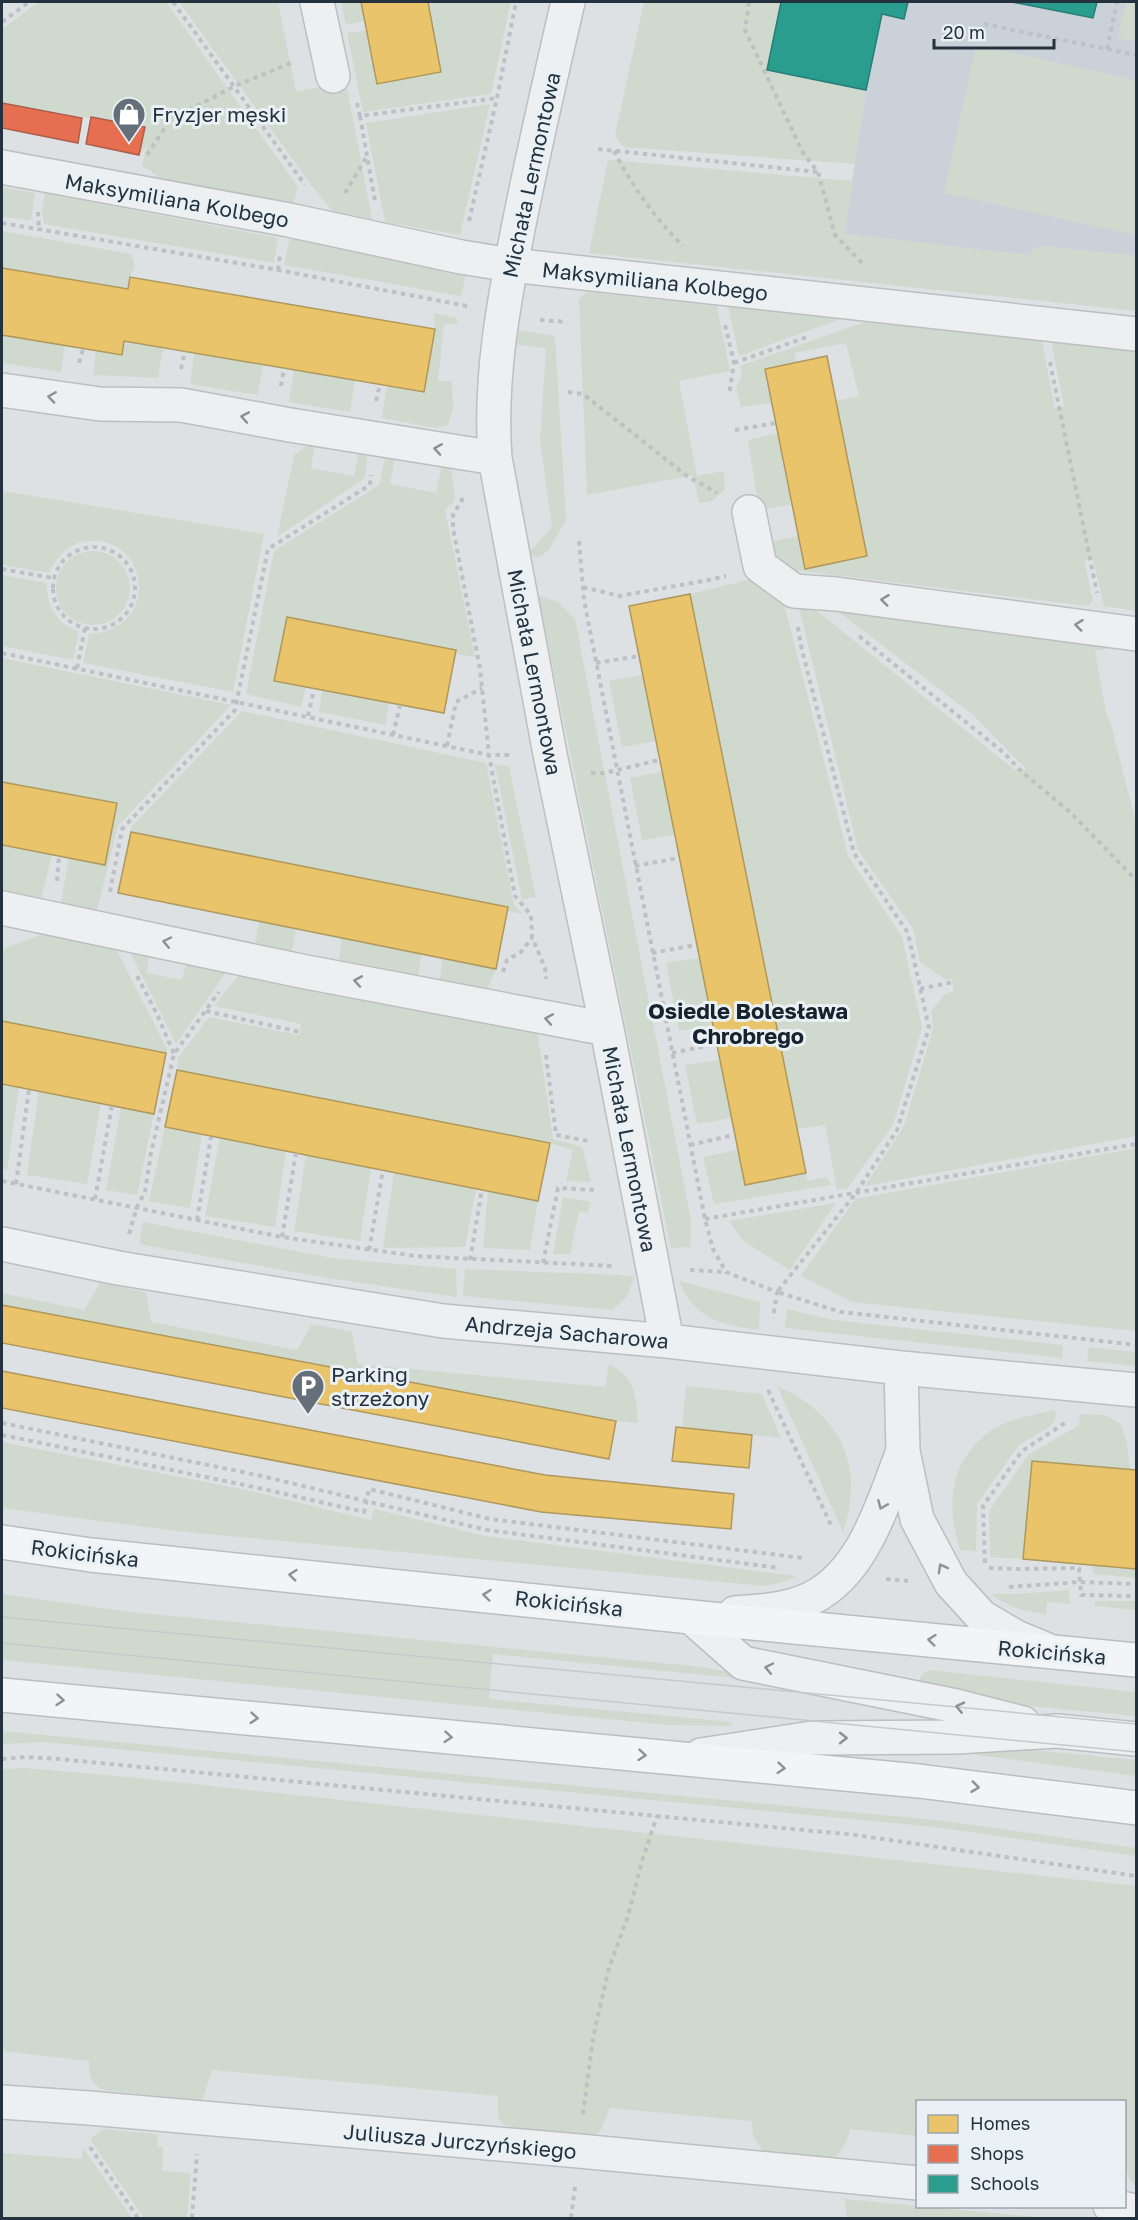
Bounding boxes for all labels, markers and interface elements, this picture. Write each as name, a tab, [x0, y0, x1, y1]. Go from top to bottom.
scale bar	[934, 12, 1054, 50]
text: 20 m	[943, 21, 985, 43]
street label: Michała Lermontowa	[497, 70, 565, 280]
shop icon: Fryzjer męski	[111, 96, 147, 143]
place label: Fryzjer męski	[152, 101, 286, 127]
street label: Maksymiliana Kolbego	[63, 167, 291, 233]
street label: Maksymiliana Kolbego	[541, 256, 769, 306]
one-way arrow	[47, 392, 56, 404]
one-way arrow	[240, 411, 250, 424]
one-way arrow	[433, 443, 443, 456]
street label: Michała Lermontowa	[502, 567, 568, 777]
one-way arrow	[881, 595, 890, 607]
one-way arrow	[1074, 620, 1083, 632]
one-way arrow	[162, 936, 172, 949]
one-way arrow	[353, 976, 362, 988]
district label: Osiedle Bolesława Chrobrego	[648, 997, 848, 1049]
one-way arrow	[544, 1013, 554, 1026]
street label: Michała Lermontowa	[597, 1044, 663, 1254]
street label: Andrzeja Sacharowa	[464, 1310, 670, 1354]
place label: Parking strzeżony	[331, 1361, 430, 1411]
parking icon: Parking strzeżony	[290, 1368, 326, 1415]
one-way arrow	[877, 1499, 889, 1510]
street label: Rokicińska	[29, 1533, 141, 1573]
one-way arrow	[938, 1564, 949, 1574]
one-way arrow	[288, 1569, 298, 1582]
street label: Rokicińska	[514, 1584, 624, 1622]
one-way arrow	[482, 1589, 492, 1602]
one-way arrow	[927, 1634, 936, 1647]
street label: Rokicińska	[997, 1634, 1107, 1670]
one-way arrow	[764, 1662, 774, 1675]
one-way arrow	[55, 1693, 64, 1706]
one-way arrow	[955, 1702, 965, 1715]
one-way arrow	[249, 1711, 258, 1724]
one-way arrow	[444, 1730, 453, 1743]
one-way arrow	[838, 1732, 847, 1744]
one-way arrow	[638, 1748, 647, 1761]
one-way arrow	[777, 1761, 786, 1774]
one-way arrow	[971, 1781, 980, 1793]
legend	[916, 2100, 1126, 2208]
text: Homes	[970, 2112, 1030, 2134]
street label: Juliusza Jurczyńskiego	[342, 2118, 578, 2164]
text: Shops	[970, 2142, 1024, 2164]
text: Schools	[970, 2172, 1039, 2194]

